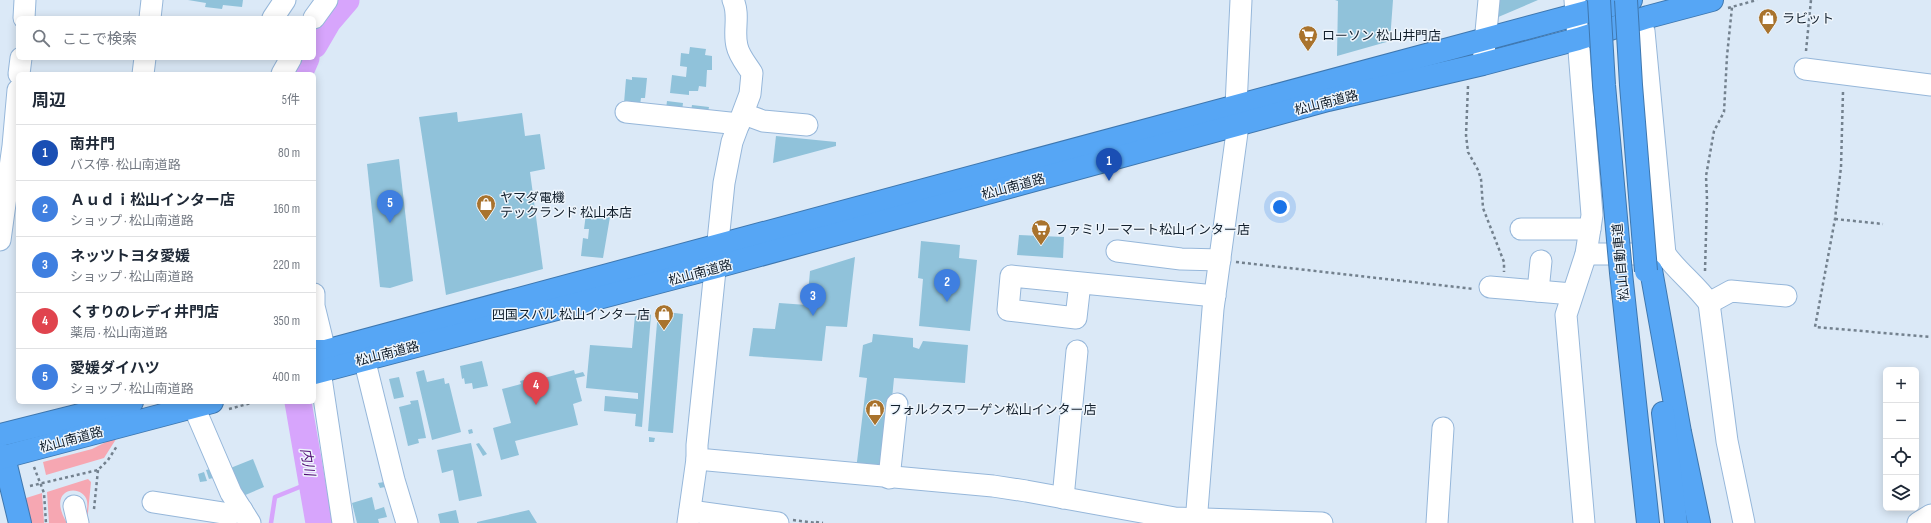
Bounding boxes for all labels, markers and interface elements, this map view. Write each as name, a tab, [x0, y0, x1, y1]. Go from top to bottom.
shop icon: ラビット	[1757, 7, 1779, 35]
place label: ラビット	[1782, 11, 1834, 27]
search box	[16, 16, 316, 60]
supermarket icon: ローソン 松山井門店	[1297, 24, 1319, 52]
icon: search	[30, 27, 52, 49]
place label: ローソン 松山井門店	[1322, 28, 1441, 44]
text: ここで検索	[62, 30, 137, 49]
street label: 松山南道路	[1293, 87, 1360, 119]
text: 周辺	[32, 91, 66, 111]
text: 5件	[282, 92, 300, 108]
text: 南井門	[70, 135, 115, 154]
text: 1	[42, 145, 48, 161]
text: 80 m	[278, 145, 300, 161]
pin: 1	[1096, 148, 1122, 181]
text: バス停 · 松山南道路	[70, 157, 181, 173]
street label: 松山南道路	[980, 171, 1047, 203]
pin: 5	[377, 190, 403, 223]
place label: ヤマダ電機 テックランド 松山本店	[500, 190, 632, 221]
text: Ａｕｄｉ松山インター店	[70, 191, 235, 210]
shop icon: ヤマダ電機 テックランド 松山本店	[475, 193, 497, 221]
your location	[1270, 197, 1290, 217]
text: 2	[42, 201, 48, 217]
text: 160 m	[274, 201, 300, 217]
text: ショップ · 松山南道路	[70, 213, 194, 229]
supermarket icon: ファミリーマート松山インター店	[1030, 218, 1052, 246]
place label: ファミリーマート松山インター店	[1055, 222, 1250, 238]
street label: 松山自動車道	[1610, 222, 1632, 301]
text: ネッツトヨタ愛媛	[70, 247, 190, 266]
text: 3	[42, 257, 48, 273]
text: 220 m	[273, 257, 300, 273]
street label: 松山南道路	[667, 257, 734, 289]
text: ショップ · 松山南道路	[70, 269, 194, 285]
pin: 2	[934, 269, 960, 302]
pin: 3	[800, 283, 826, 316]
text: くすりのレディ井門店	[70, 303, 219, 322]
shop icon: 四国スバル 松山インター店	[653, 303, 675, 331]
place label: 四国スバル 松山インター店	[492, 307, 650, 323]
text: 4	[42, 313, 48, 329]
text: 350 m	[273, 313, 300, 329]
text: 薬局 · 松山南道路	[70, 325, 168, 341]
street label: 松山南道路	[354, 338, 421, 370]
text: 愛媛ダイハツ	[70, 359, 160, 378]
map controls	[1883, 367, 1919, 511]
button: +	[1883, 367, 1919, 403]
text: 5	[42, 369, 48, 385]
text: 400 m	[273, 369, 300, 385]
pin: 4	[523, 372, 549, 405]
text: ショップ · 松山南道路	[70, 381, 194, 397]
shop icon: フォルクスワーゲン松山インター店	[864, 398, 886, 426]
place label: フォルクスワーゲン松山インター店	[889, 402, 1097, 418]
button: −	[1883, 403, 1919, 439]
street label: 松山南道路	[38, 424, 105, 456]
button: locate	[1883, 439, 1919, 475]
water label: 内川	[297, 447, 319, 479]
button: layers	[1883, 475, 1919, 511]

